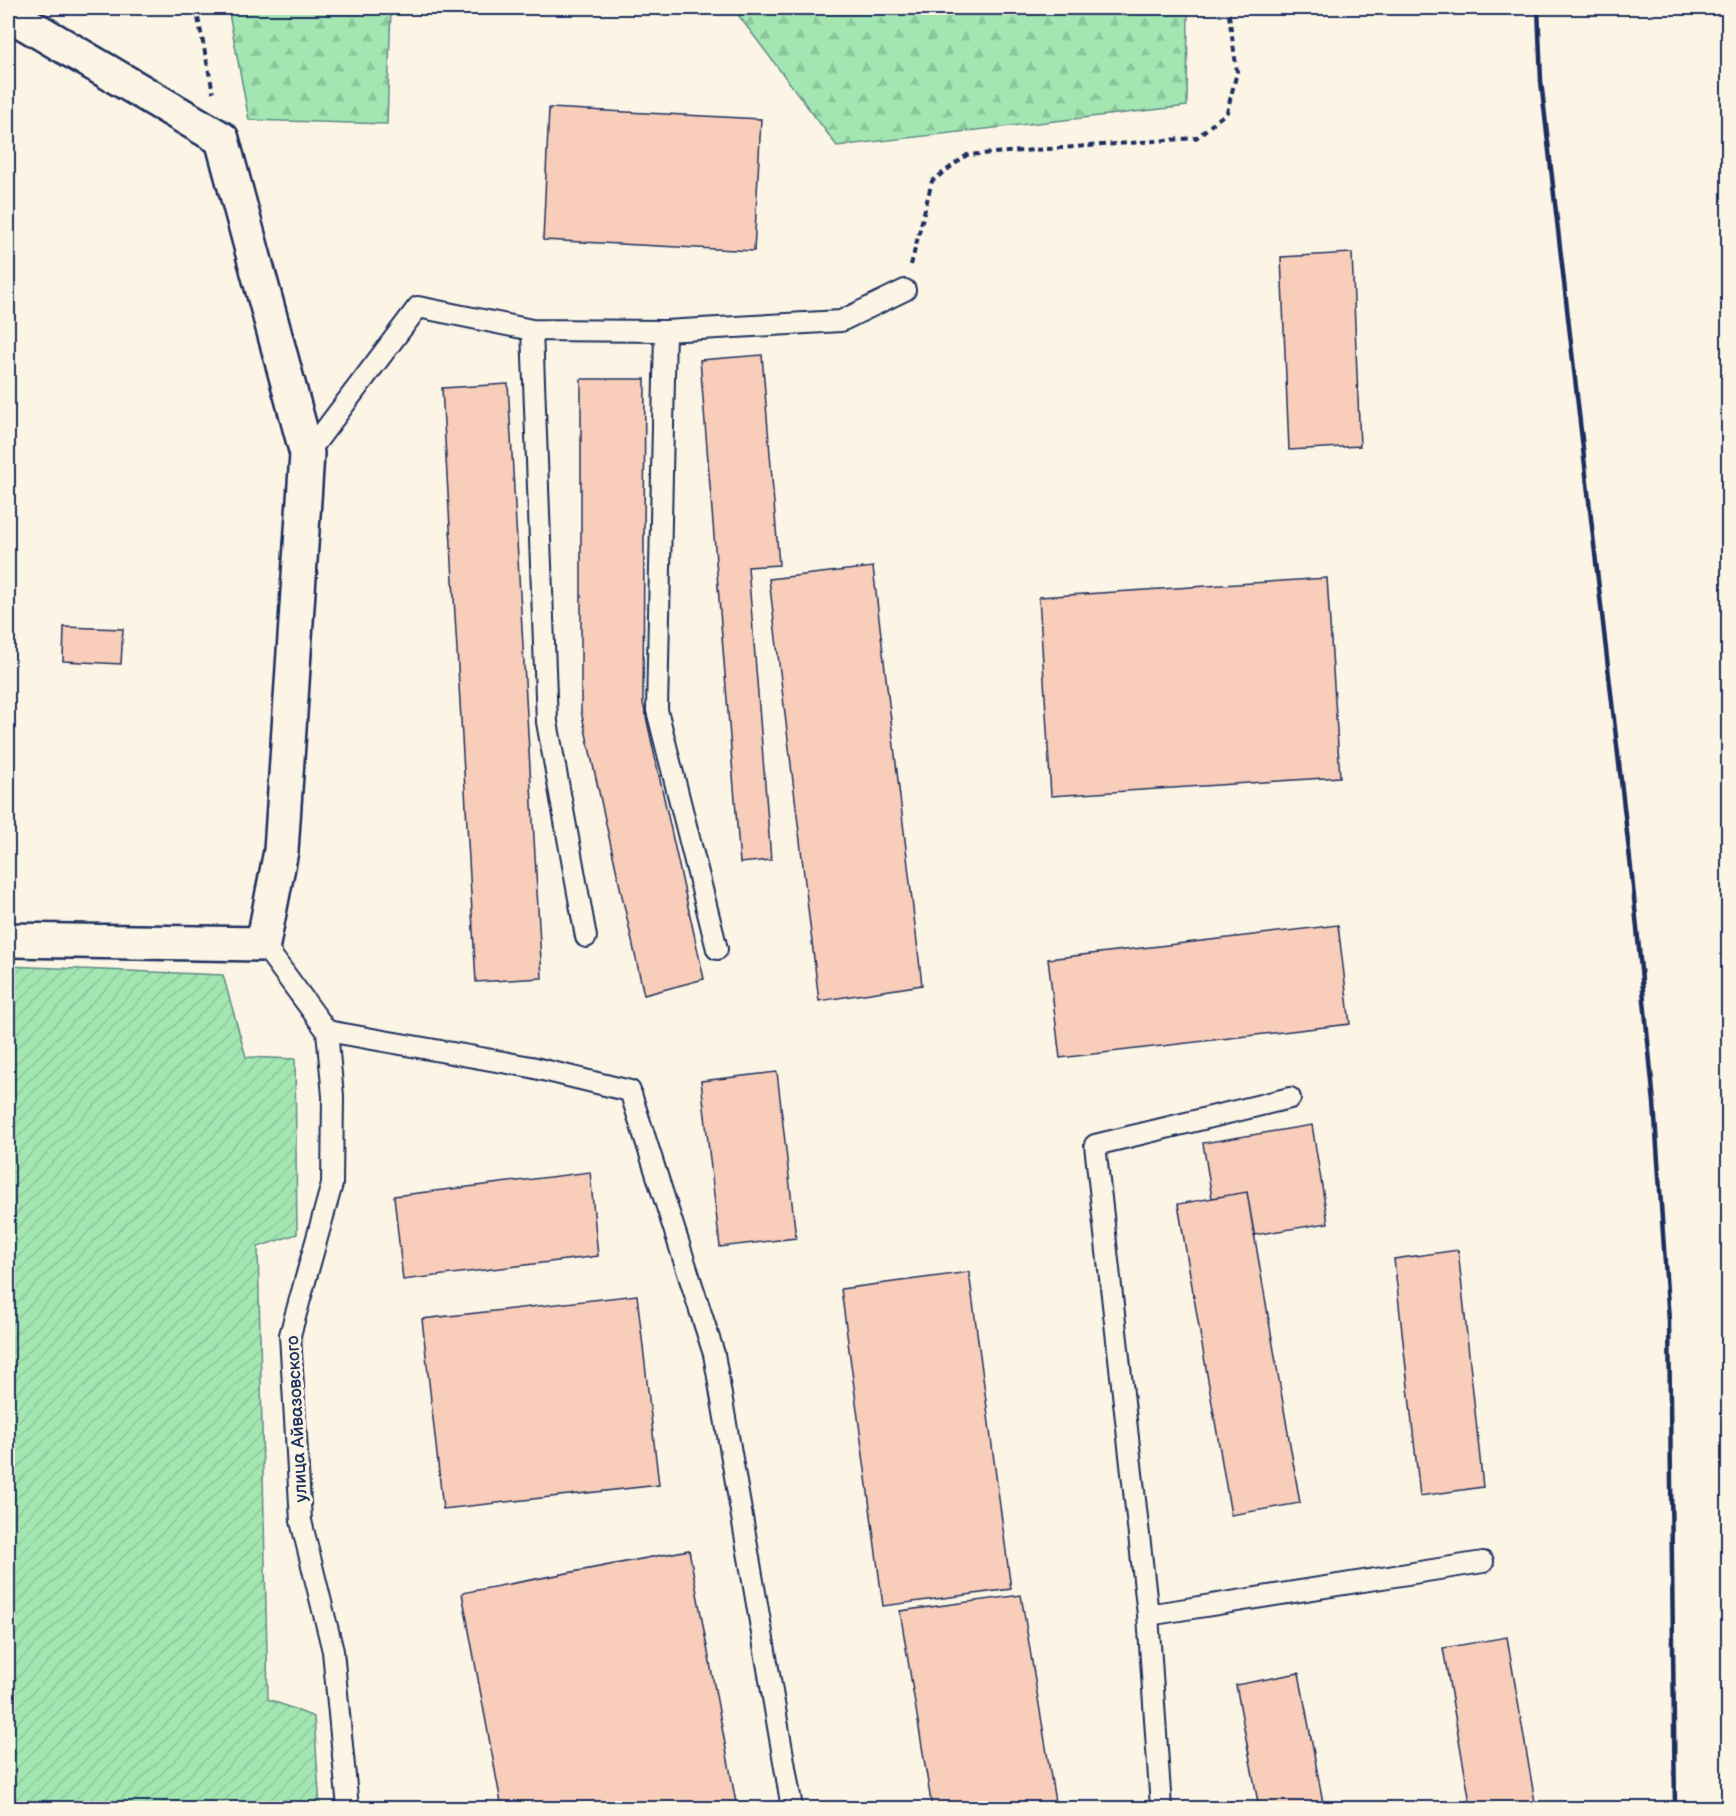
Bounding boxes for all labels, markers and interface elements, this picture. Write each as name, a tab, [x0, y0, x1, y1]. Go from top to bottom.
street label: улица Айвазовского	[282, 1335, 312, 1503]

